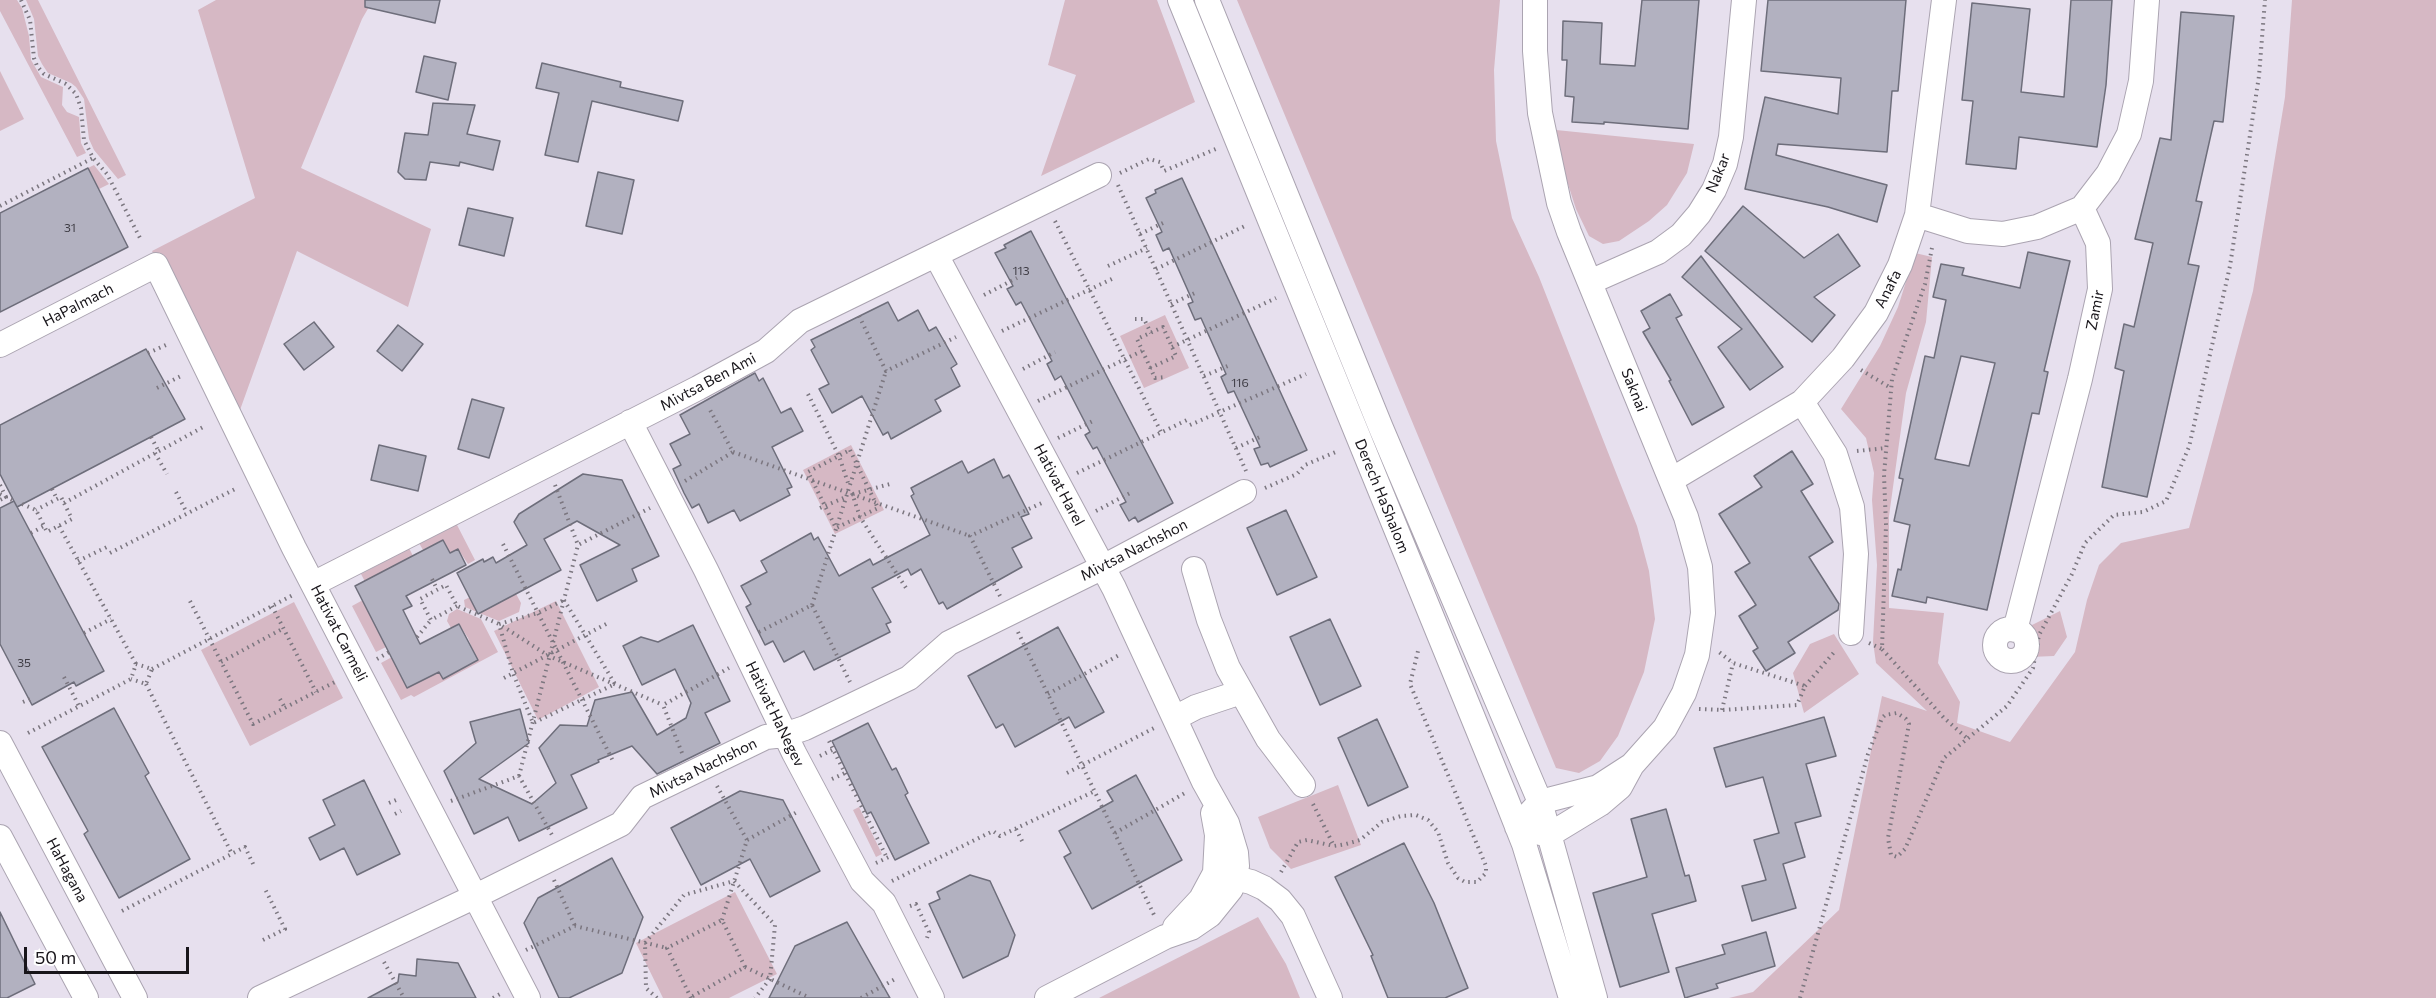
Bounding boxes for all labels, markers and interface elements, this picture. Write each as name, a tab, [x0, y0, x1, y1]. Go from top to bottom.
street label: Nakar	[1702, 151, 1734, 195]
house number: 31	[64, 221, 76, 235]
house number: 113	[1012, 264, 1030, 278]
street label: Anafa	[1871, 267, 1905, 311]
street label: HaPalmach	[40, 279, 116, 331]
street label: Zamir	[2082, 288, 2108, 332]
street label: Mivtsa Ben Ami	[657, 349, 759, 415]
street label: Saknai	[1617, 366, 1651, 414]
house number: 116	[1231, 376, 1249, 390]
street label: Derech HaShalom	[1351, 436, 1413, 556]
street label: Hativat Harel	[1030, 441, 1088, 529]
street label: Mivtsa Nachshon	[1077, 515, 1191, 585]
street label: Hativat Carmeli	[307, 582, 371, 684]
house number: 35	[17, 656, 31, 670]
street label: Hativat HaNegev	[742, 658, 808, 770]
street label: Mivtsa Nachshon	[646, 734, 760, 802]
street label: HaHagana	[43, 835, 91, 905]
scale bar	[27, 935, 192, 973]
text: 50 m	[35, 946, 76, 968]

